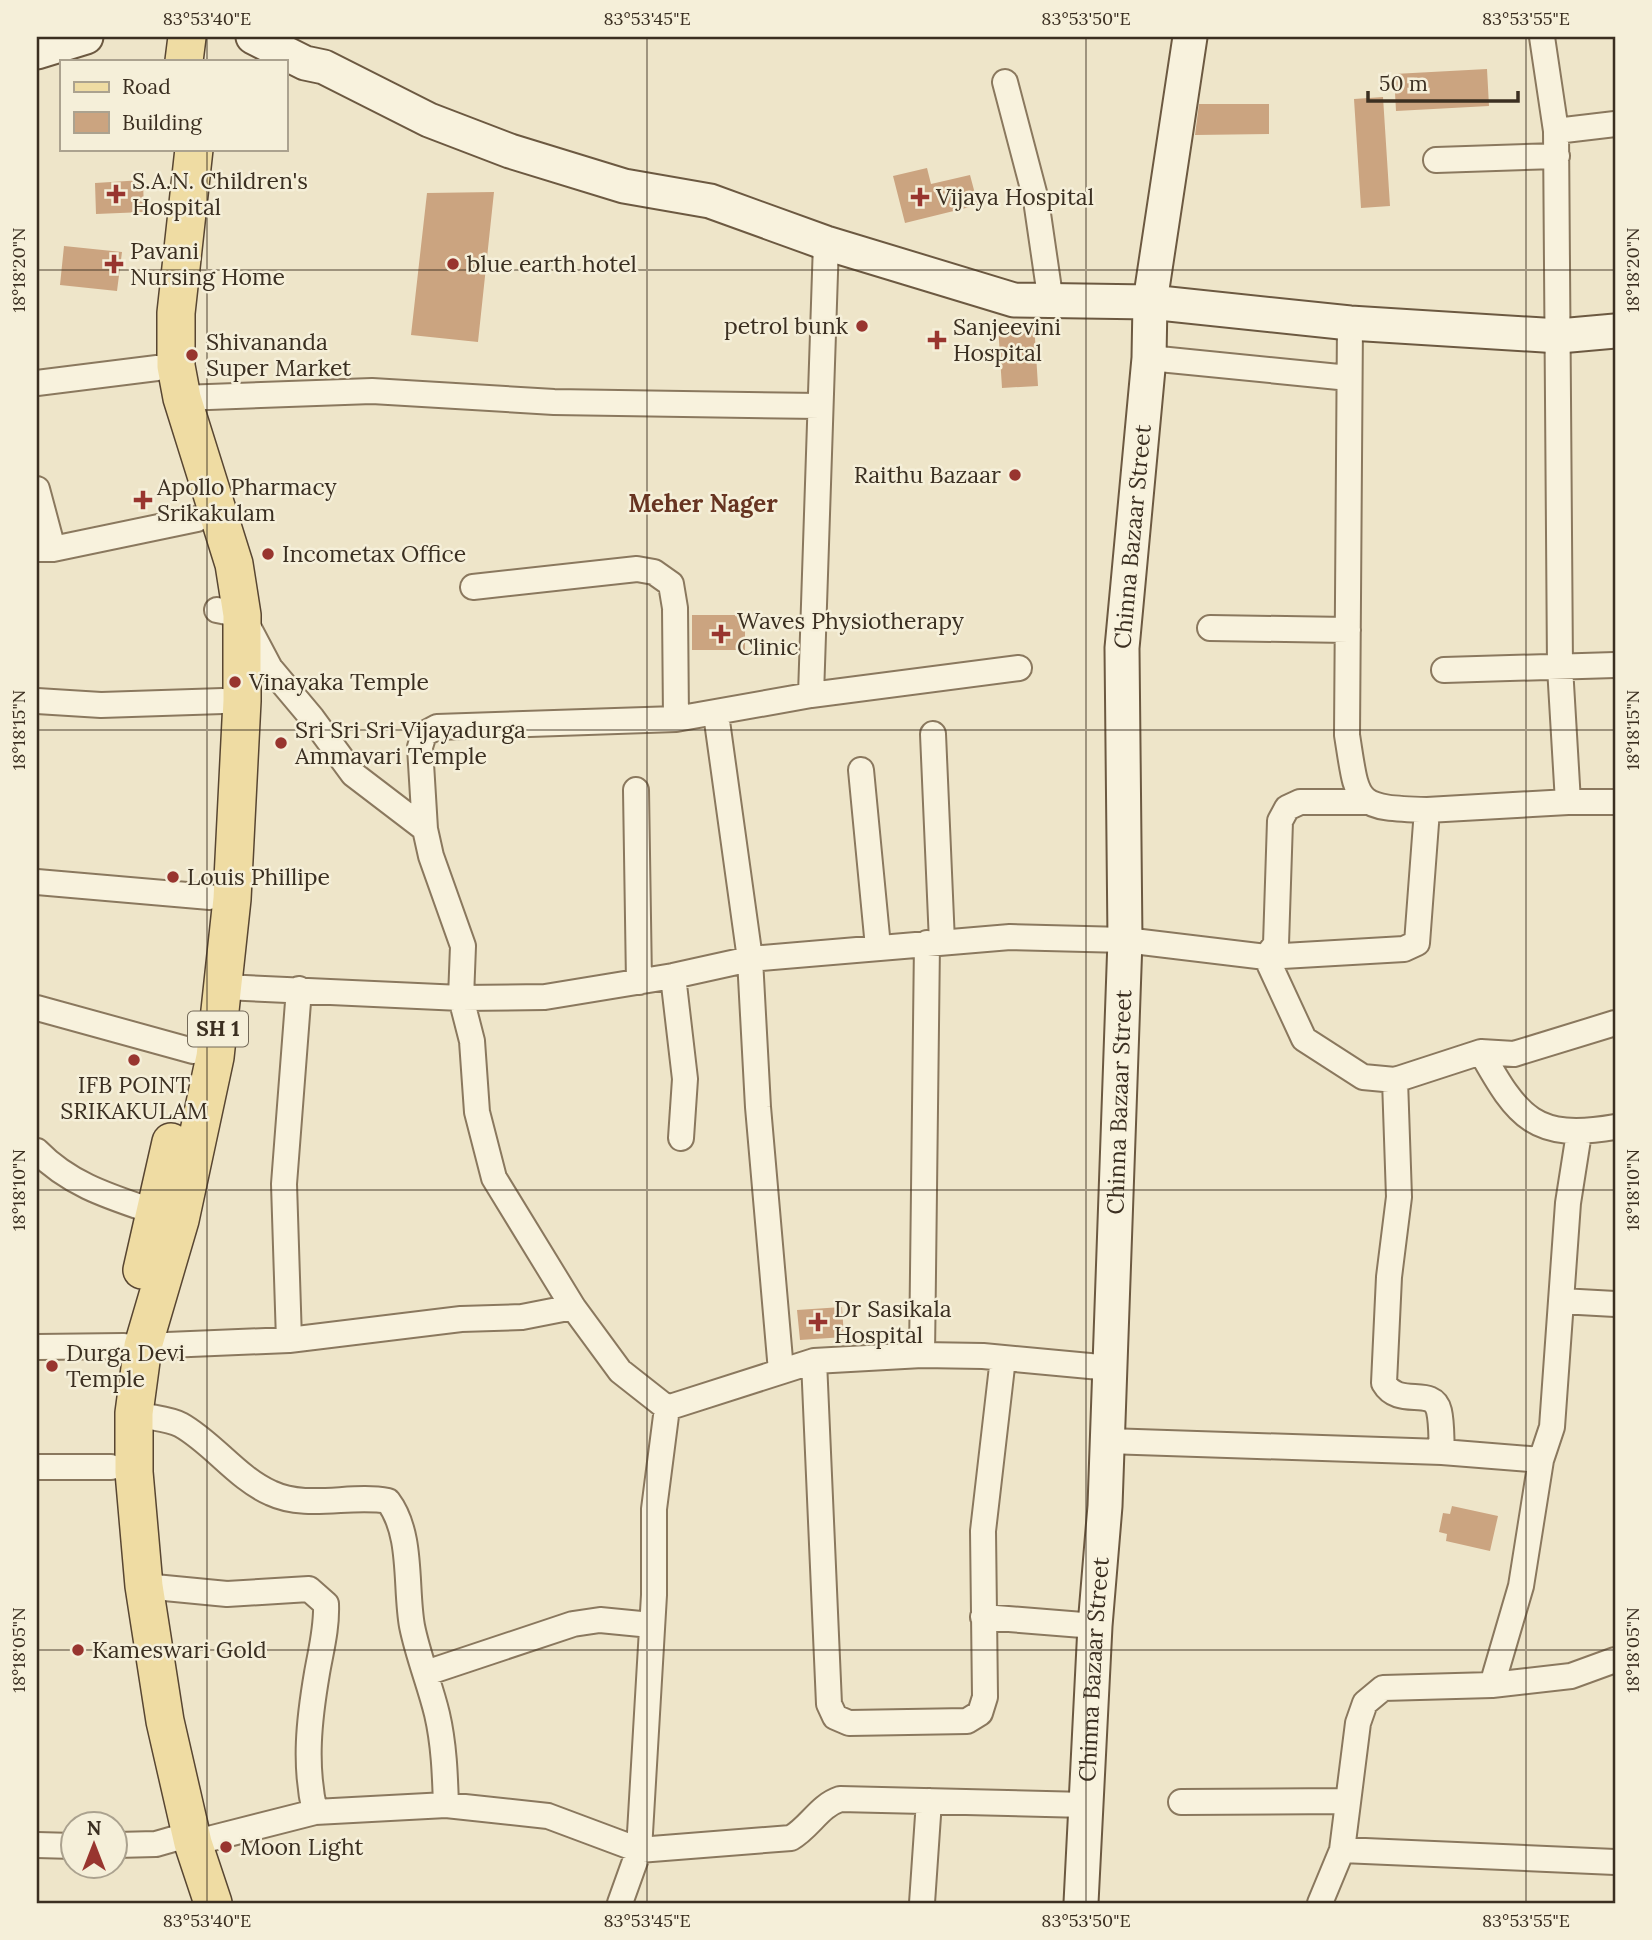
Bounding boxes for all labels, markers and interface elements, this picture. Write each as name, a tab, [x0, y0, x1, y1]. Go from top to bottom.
text: 83°53'40"E	[163, 7, 251, 30]
text: 83°53'45"E	[603, 7, 691, 30]
text: 83°53'50"E	[1041, 7, 1131, 30]
text: 83°53'55"E	[1482, 7, 1570, 30]
legend	[60, 60, 287, 150]
scale bar	[1368, 60, 1519, 104]
text: 50 m	[1379, 70, 1428, 97]
text: Road	[122, 73, 171, 100]
text: Building	[122, 109, 202, 136]
place label: S.A.N. Children's Hospital	[132, 166, 308, 221]
place label: Vijaya Hospital	[935, 182, 1094, 211]
marker: S.A.N. Children's Hospital	[106, 184, 126, 204]
marker: Vijaya Hospital	[910, 187, 930, 207]
text: 18°18'20"N	[7, 227, 30, 313]
text: 18°18'20"N	[1621, 227, 1644, 313]
place label: Pavani Nursing Home	[130, 236, 285, 291]
place label: blue earth hotel	[467, 249, 637, 278]
marker: Pavani Nursing Home	[104, 254, 124, 274]
marker: blue earth hotel	[445, 256, 461, 272]
place label: petrol bunk	[724, 311, 849, 340]
place label: Sanjeevini Hospital	[953, 312, 1061, 367]
marker: petrol bunk	[854, 318, 870, 334]
place label: Shivananda Super Market	[206, 327, 351, 382]
marker: Sanjeevini Hospital	[927, 330, 947, 350]
marker: Shivananda Super Market	[184, 347, 200, 363]
street label: Chinna Bazaar Street	[1107, 423, 1157, 650]
place label: Raithu Bazaar	[854, 460, 1001, 489]
marker: Raithu Bazaar	[1007, 467, 1023, 483]
place label: Apollo Pharmacy Srikakulam	[156, 472, 338, 527]
district label: Meher Nager	[628, 488, 778, 519]
marker: Apollo Pharmacy Srikakulam	[135, 492, 151, 508]
place label: Incometax Office	[282, 539, 466, 568]
marker: Incometax Office	[260, 546, 276, 562]
place label: Waves Physiotherapy Clinic	[737, 606, 965, 661]
marker: Waves Physiotherapy Clinic	[711, 624, 731, 644]
place label: Vinayaka Temple	[248, 667, 429, 696]
marker: Vinayaka Temple	[227, 674, 243, 690]
text: 18°18'15"N	[7, 690, 30, 770]
text: 18°18'15"N	[1621, 690, 1644, 770]
place label: Sri Sri Sri Vijayadurga Ammavari Temple	[294, 715, 526, 770]
marker: Sri Sri Sri Vijayadurga Ammavari Temple	[273, 735, 289, 751]
place label: Louis Phillipe	[187, 862, 330, 891]
marker: Louis Phillipe	[165, 869, 181, 885]
street label: Chinna Bazaar Street	[1100, 989, 1137, 1215]
road number: SH 1	[188, 1012, 248, 1046]
marker: IFB POINT SRIKAKULAM	[126, 1052, 142, 1068]
place label: IFB POINT SRIKAKULAM	[60, 1070, 208, 1125]
text: 18°18'10"N	[7, 1149, 30, 1231]
text: 18°18'10"N	[1621, 1149, 1644, 1231]
place label: Dr Sasikala Hospital	[834, 1294, 952, 1349]
marker: Dr Sasikala Hospital	[808, 1312, 828, 1332]
place label: Durga Devi Temple	[66, 1338, 185, 1393]
marker: Durga Devi Temple	[44, 1358, 60, 1374]
street label: Chinna Bazaar Street	[1072, 1556, 1115, 1782]
text: 18°18'05"N	[7, 1607, 30, 1693]
text: 18°18'05"N	[1621, 1607, 1644, 1693]
place label: Kameswari Gold	[92, 1635, 267, 1664]
marker: Kameswari Gold	[70, 1642, 86, 1658]
north arrow	[60, 1811, 130, 1881]
text: N	[87, 1816, 102, 1840]
place label: Moon Light	[240, 1832, 363, 1861]
marker: Moon Light	[218, 1839, 234, 1855]
text: 83°53'40"E	[163, 1909, 251, 1932]
text: 83°53'45"E	[603, 1909, 691, 1932]
text: 83°53'50"E	[1041, 1909, 1131, 1932]
text: 83°53'55"E	[1482, 1909, 1570, 1932]

